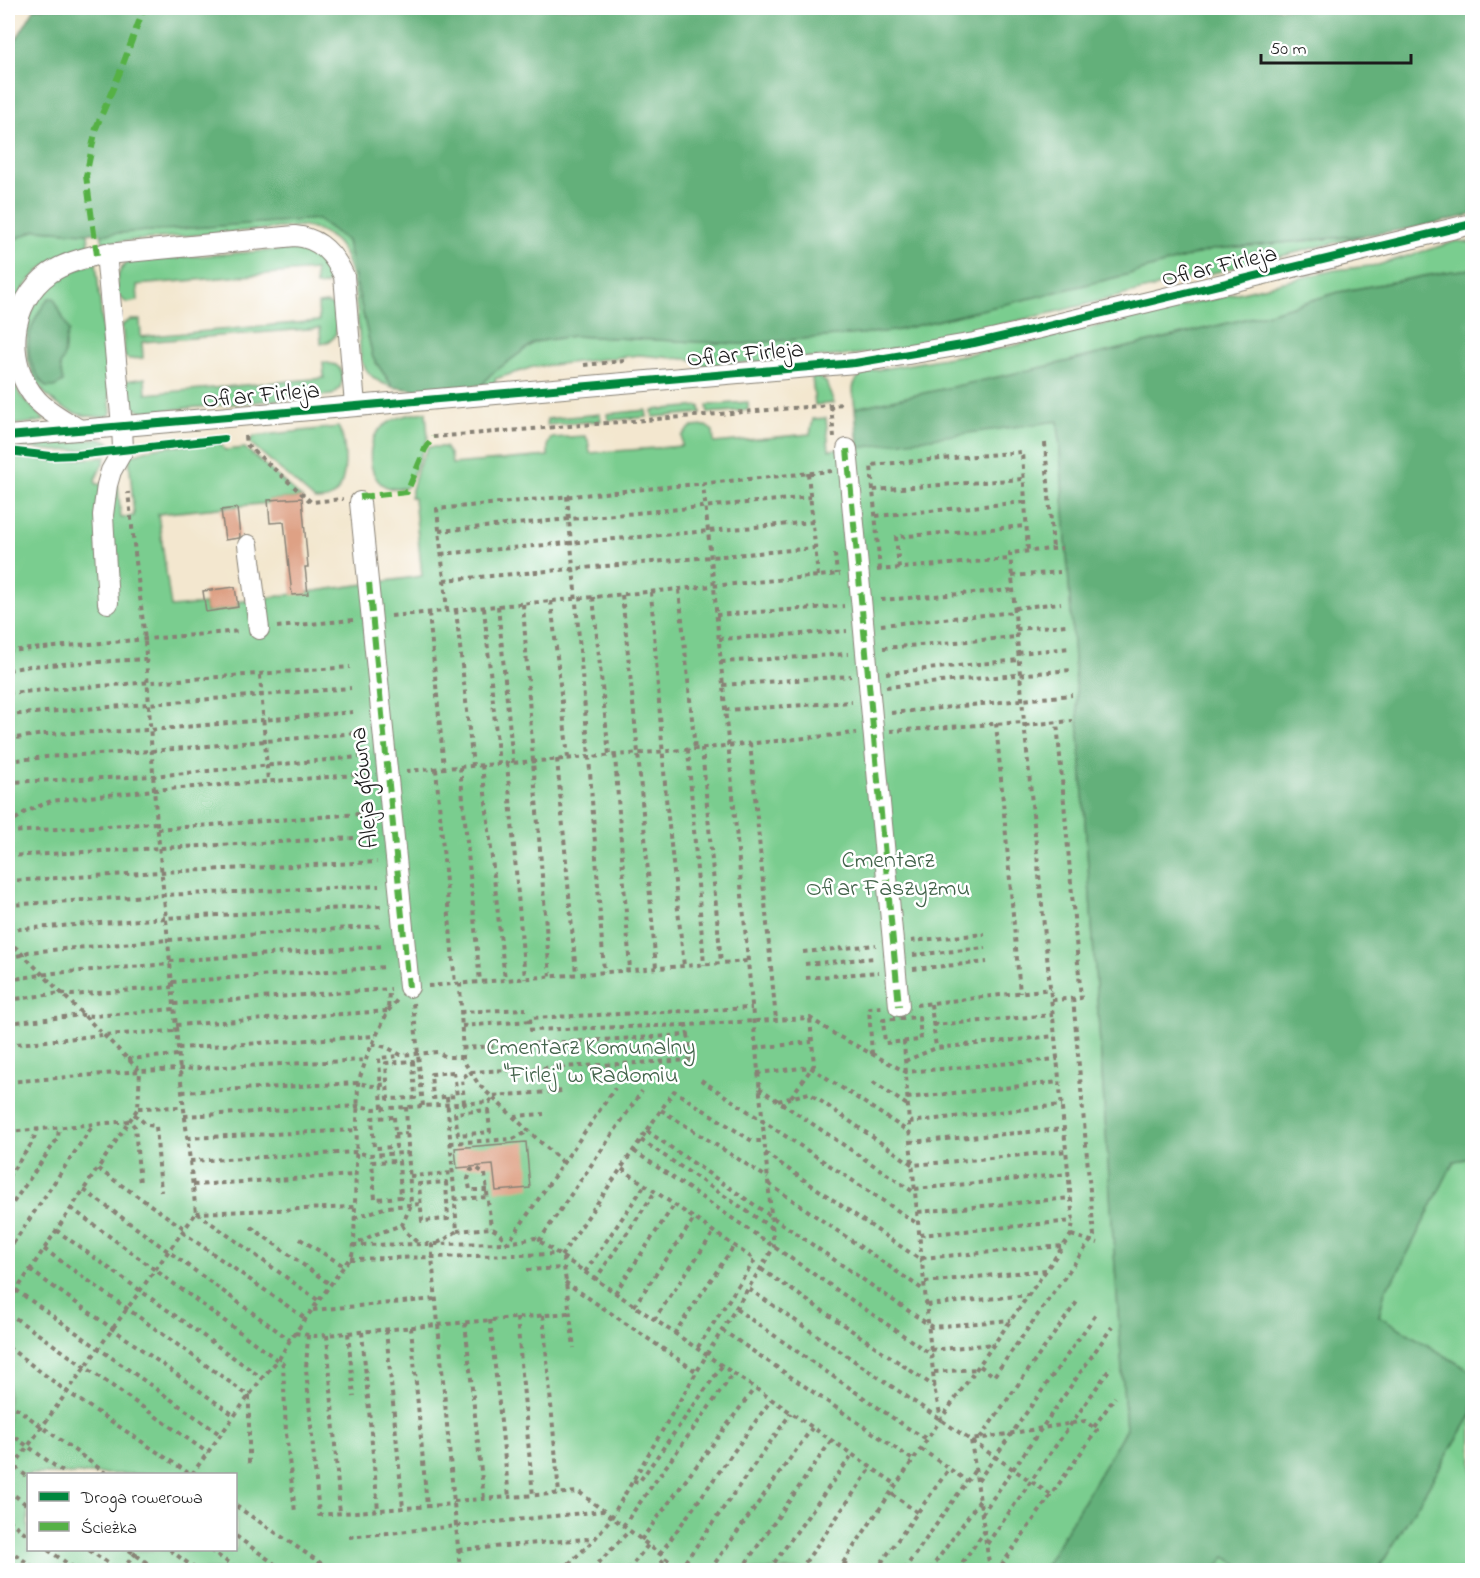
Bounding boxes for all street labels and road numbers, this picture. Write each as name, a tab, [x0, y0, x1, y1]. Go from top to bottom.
street label: Ofiar Firleja	[1158, 237, 1281, 298]
street label: Ofiar Firleja	[685, 333, 805, 378]
street label: Ofiar Firleja	[201, 374, 321, 419]
street label: Aleja główna	[342, 725, 389, 850]

